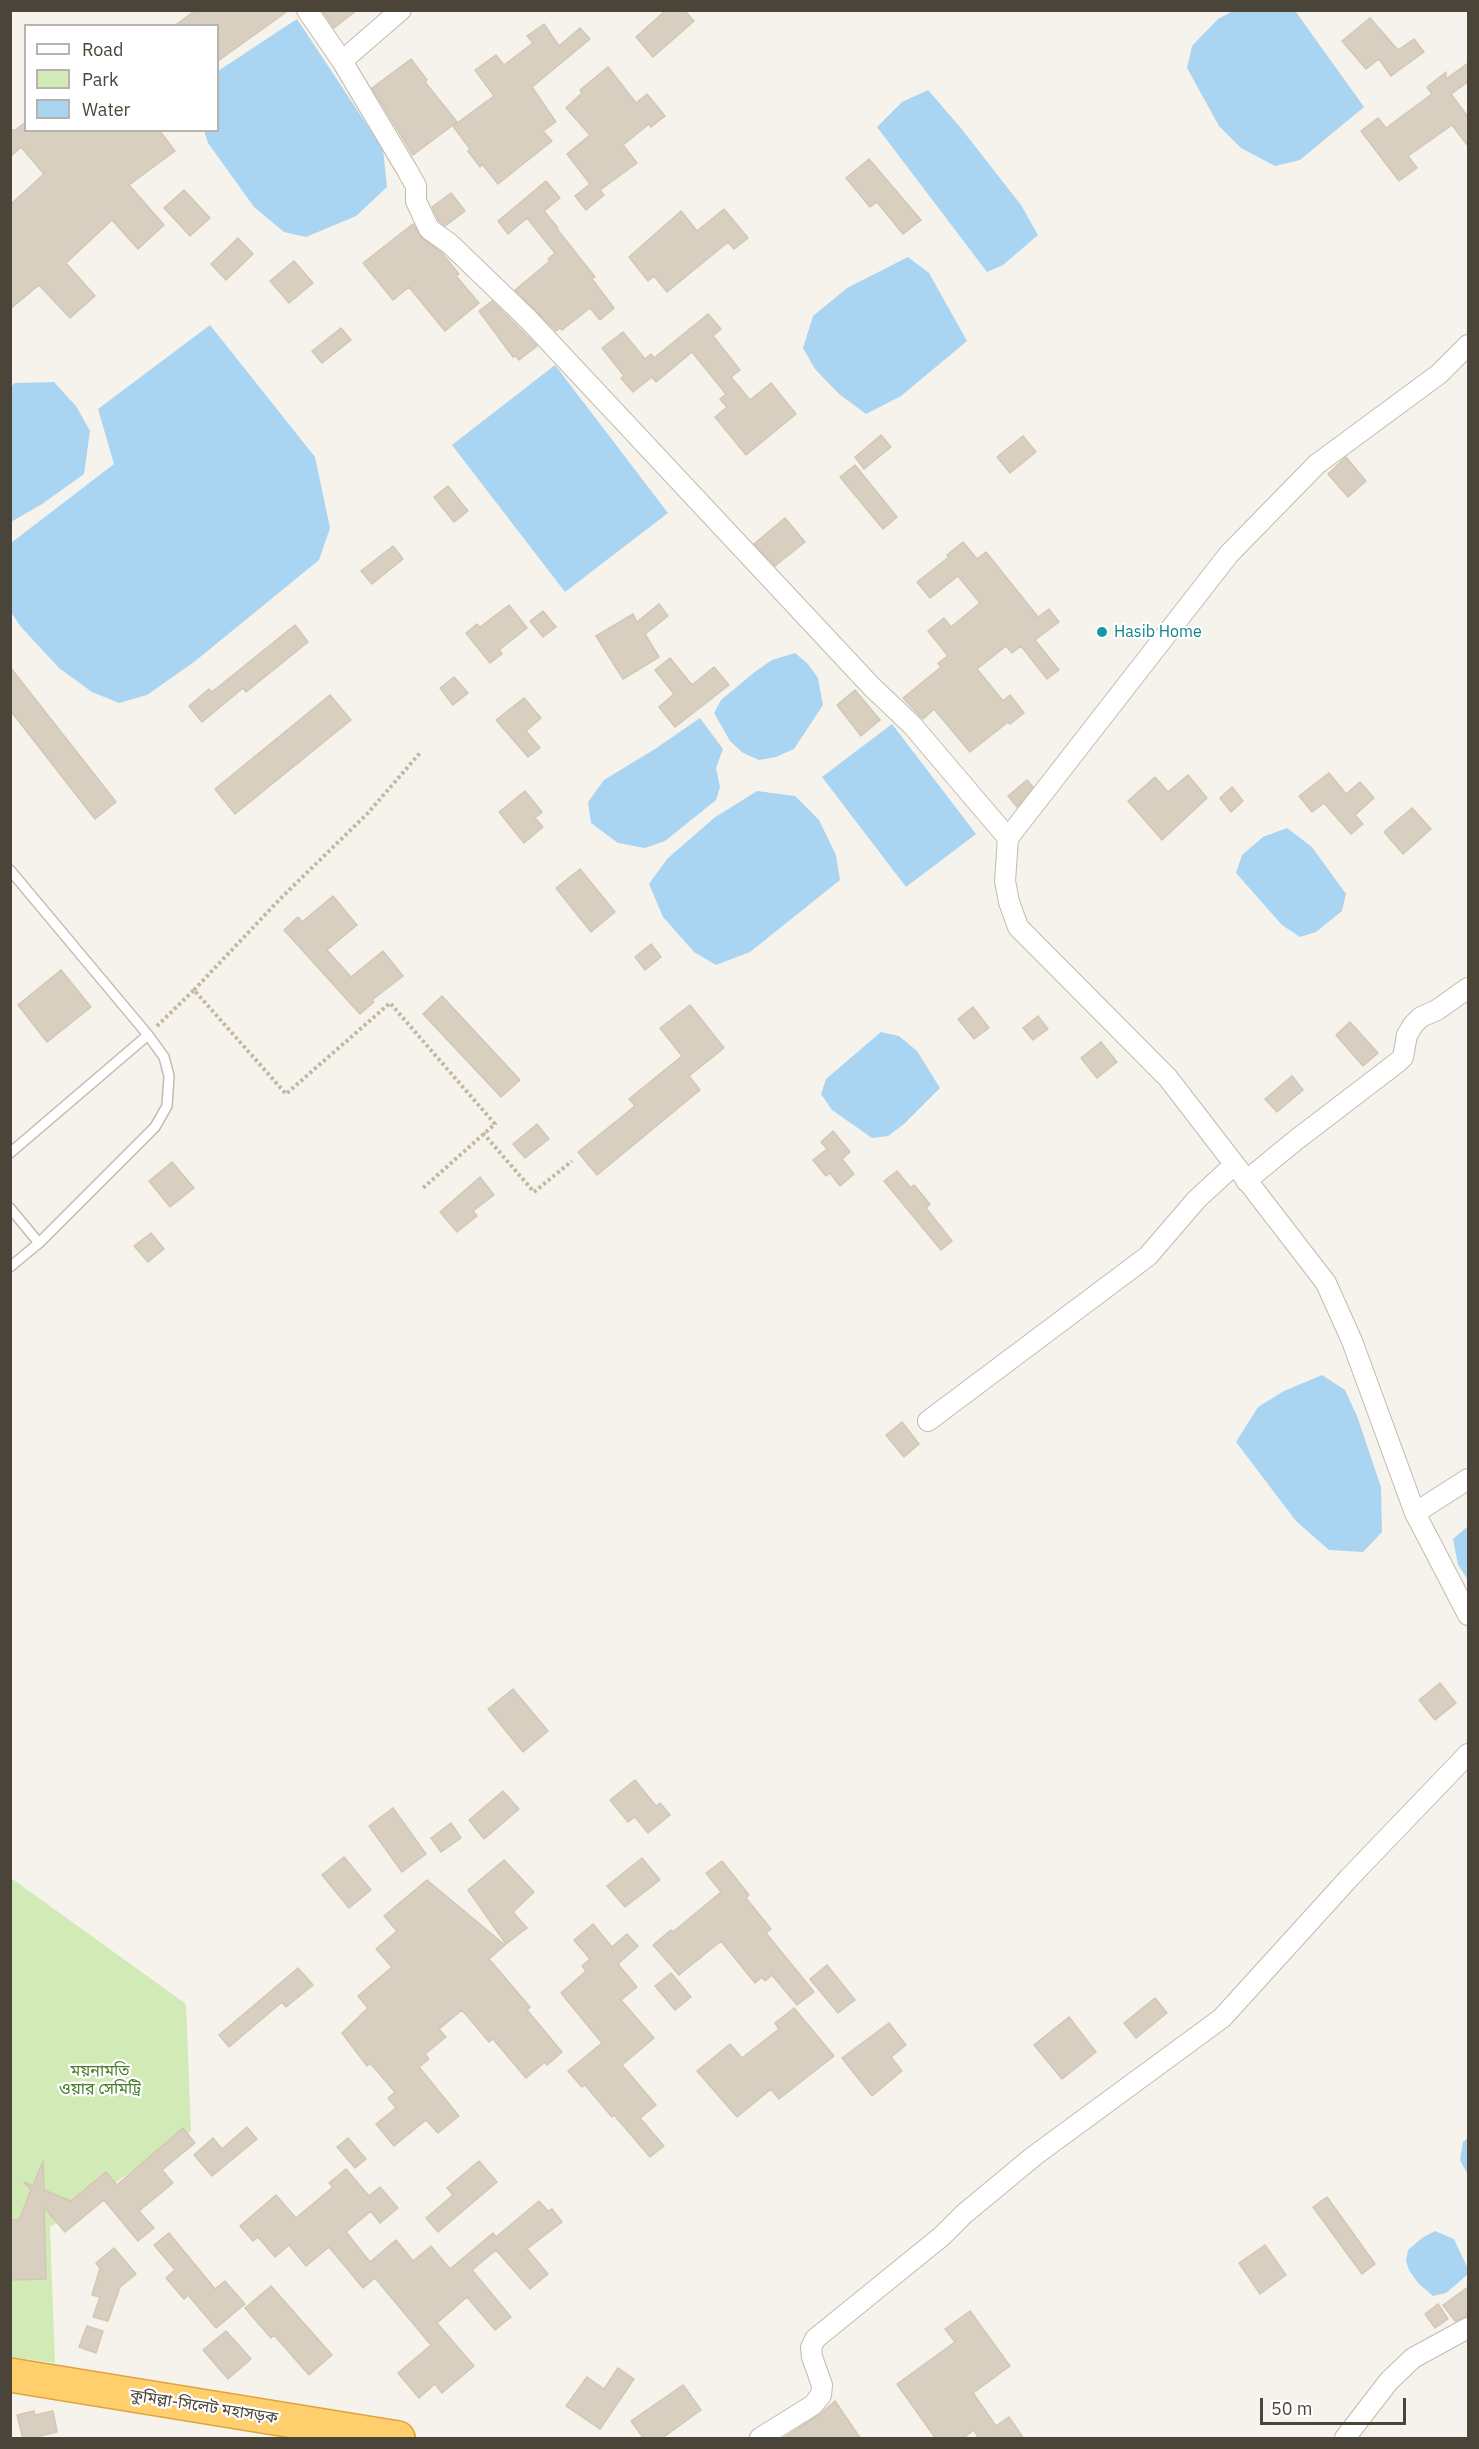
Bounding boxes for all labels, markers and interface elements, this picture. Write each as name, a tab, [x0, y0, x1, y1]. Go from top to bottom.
legend	[24, 24, 219, 132]
text: Road	[82, 38, 123, 61]
text: Park	[82, 68, 118, 91]
text: Water	[82, 98, 130, 121]
place label: Hasib Home	[1114, 622, 1202, 642]
marker: Hasib Home	[1095, 625, 1109, 639]
park label: ময়নামতি ওয়ার সেমিট্রি	[59, 2061, 141, 2099]
street label: কুমিল্লা-সিলেট মহাসড়ক	[129, 2386, 279, 2428]
scale bar	[1263, 2386, 1408, 2424]
text: 50 m	[1271, 2397, 1313, 2420]

